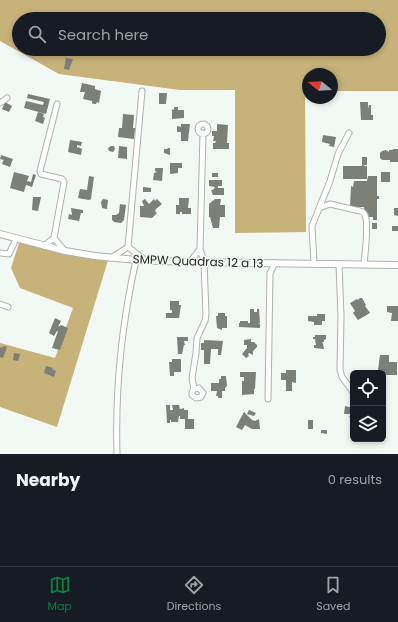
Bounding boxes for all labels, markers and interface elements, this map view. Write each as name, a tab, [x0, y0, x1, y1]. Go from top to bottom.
search box	[12, 12, 386, 56]
icon: search	[26, 23, 48, 45]
text: Search here	[58, 24, 148, 45]
north arrow	[302, 68, 338, 104]
street label: SMPW Quadras 12 a 13	[132, 250, 264, 272]
map controls	[350, 370, 386, 442]
button: locate	[350, 370, 386, 406]
button: layers	[350, 406, 386, 442]
text: Nearby	[16, 468, 80, 492]
text: 0 results	[328, 470, 382, 489]
tab: Map	[47, 574, 72, 615]
tab: Directions	[167, 574, 221, 615]
tab: Saved	[316, 574, 351, 615]

